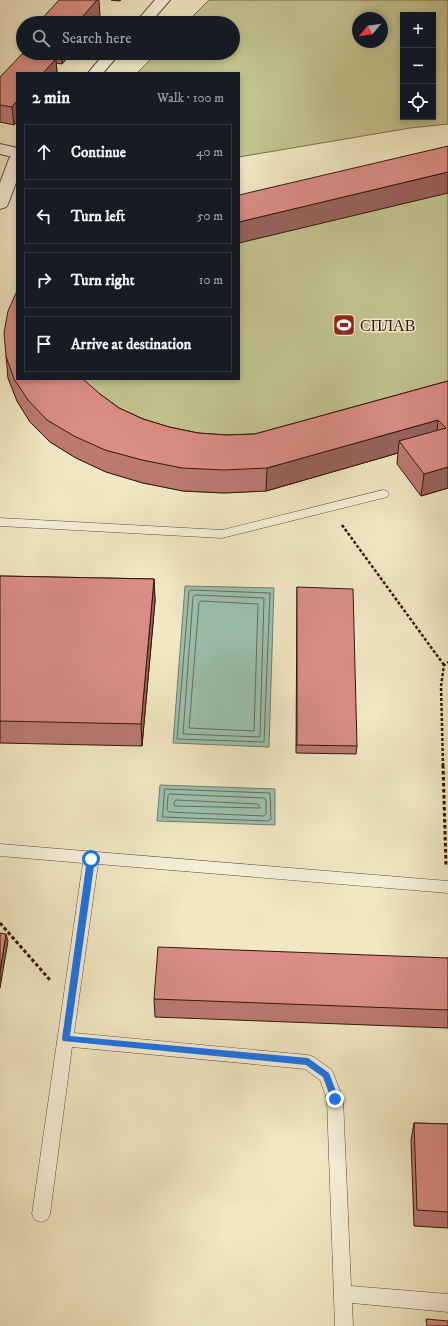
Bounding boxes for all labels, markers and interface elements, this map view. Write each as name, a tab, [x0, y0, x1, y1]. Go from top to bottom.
north arrow	[352, 12, 388, 48]
map controls	[400, 12, 436, 120]
button: +	[400, 12, 436, 48]
search box	[16, 16, 240, 60]
icon: search	[30, 27, 52, 49]
text: Search here	[62, 29, 131, 48]
button: −	[400, 48, 436, 84]
button: locate	[400, 84, 436, 120]
text: 2 min	[32, 87, 70, 109]
text: Walk · 100 m	[157, 90, 224, 106]
icon: ahead	[33, 141, 55, 163]
text: Continue	[71, 143, 126, 162]
text: 40 m	[196, 144, 223, 160]
icon: left	[33, 205, 55, 227]
text: Turn left	[71, 207, 125, 226]
text: 50 m	[197, 208, 223, 224]
icon: right	[33, 269, 55, 291]
text: Turn right	[71, 271, 134, 290]
text: 10 m	[199, 272, 223, 288]
sports icon: СПЛАВ	[331, 312, 357, 338]
place label: СПЛАВ	[360, 316, 415, 336]
icon: arrive	[33, 333, 55, 355]
text: Arrive at destination	[71, 335, 191, 354]
route start	[82, 850, 100, 868]
route end	[326, 1090, 344, 1108]

